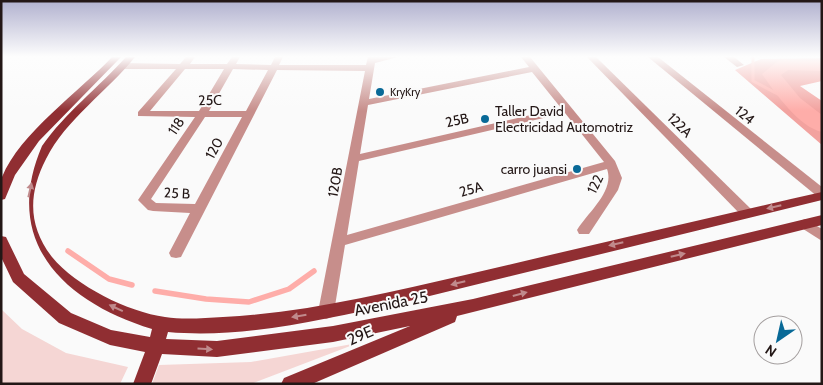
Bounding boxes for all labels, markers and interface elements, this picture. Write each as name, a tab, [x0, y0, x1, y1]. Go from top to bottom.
place label: KryKry	[390, 85, 421, 99]
marker: KryKry	[374, 86, 386, 98]
street label: 25C	[198, 91, 222, 109]
place label: Taller David Electricidad Automotriz	[495, 102, 634, 136]
street label: 124	[732, 102, 758, 128]
street label: 25B	[444, 109, 470, 131]
street label: 122A	[664, 109, 696, 141]
marker: Taller David Electricidad Automotriz	[479, 113, 491, 125]
street label: 118	[164, 114, 188, 138]
street label: 120	[201, 134, 227, 162]
place label: carro juansi	[501, 160, 567, 178]
marker: carro juansi	[571, 163, 583, 175]
street label: 120B	[324, 166, 346, 198]
street label: 122	[583, 171, 607, 197]
street label: 25A	[457, 177, 485, 201]
one-way arrow	[26, 182, 34, 197]
street label: 25 B	[163, 183, 191, 203]
one-way arrow	[767, 203, 782, 211]
one-way arrow	[609, 240, 624, 248]
one-way arrow	[670, 251, 685, 259]
one-way arrow	[451, 279, 466, 287]
street label: Avenida 25	[353, 287, 430, 320]
one-way arrow	[512, 289, 527, 297]
one-way arrow	[109, 303, 123, 311]
one-way arrow	[291, 312, 307, 320]
north arrow	[753, 315, 803, 365]
street label: 29E	[344, 322, 376, 349]
text: N	[762, 341, 780, 361]
one-way arrow	[197, 345, 213, 353]

